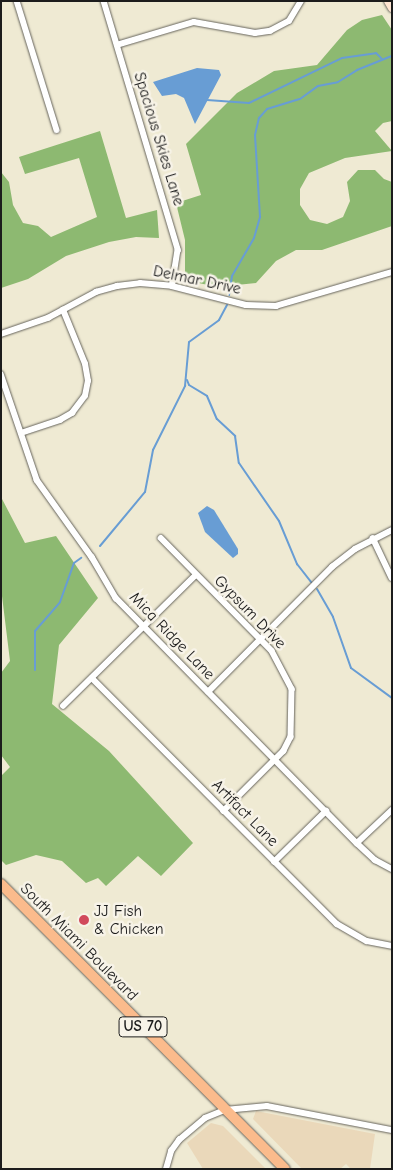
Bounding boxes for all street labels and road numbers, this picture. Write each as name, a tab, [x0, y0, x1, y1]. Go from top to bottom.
street label: Spacious Skies Lane	[130, 70, 188, 208]
street label: Delmar Drive	[151, 261, 243, 299]
street label: Gypsum Drive	[210, 571, 290, 653]
street label: Mica Ridge Lane	[125, 588, 219, 684]
street label: Artifact Lane	[208, 776, 282, 850]
street label: South Miami Boulevard	[16, 879, 142, 1005]
road number: US 70	[118, 1014, 168, 1040]

